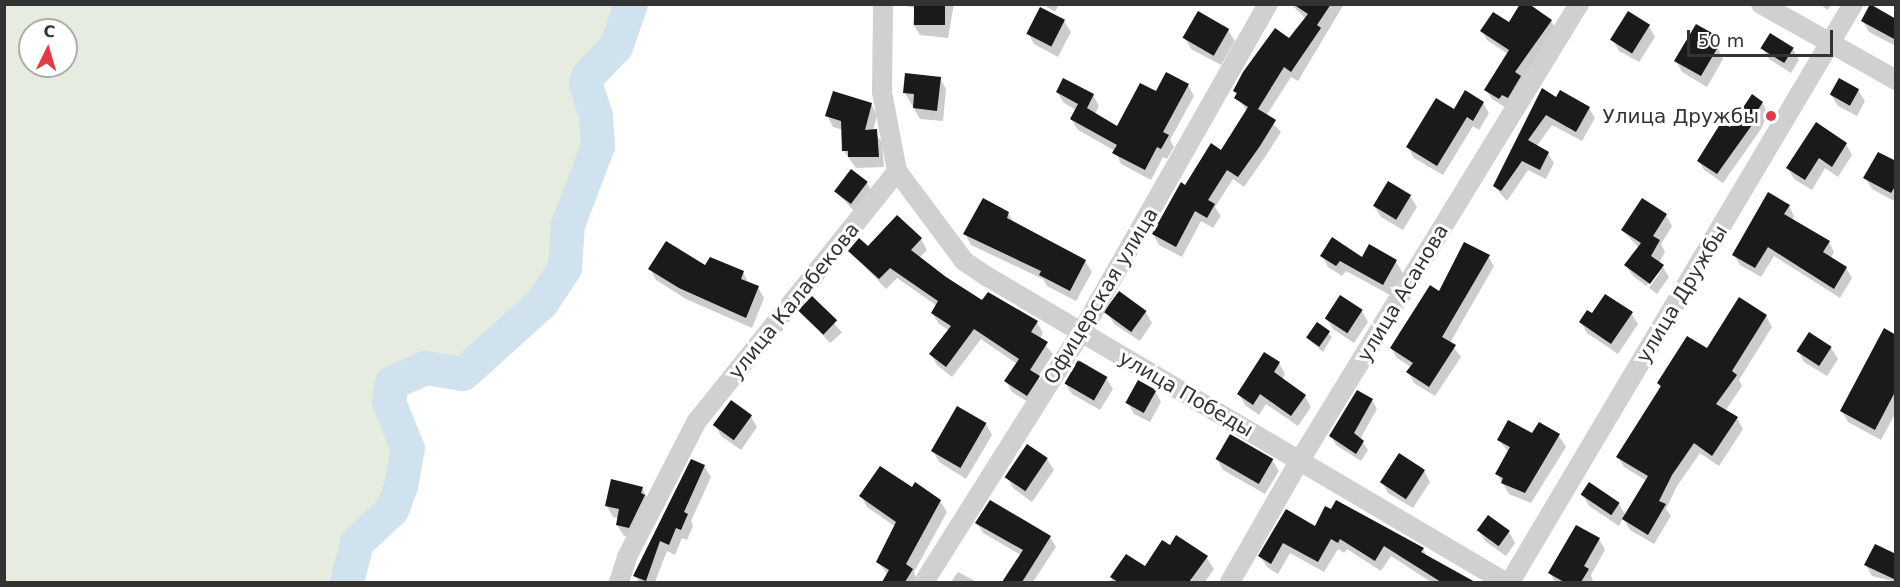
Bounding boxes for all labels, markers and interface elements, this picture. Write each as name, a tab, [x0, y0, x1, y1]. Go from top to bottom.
north arrow	[18, 18, 78, 78]
scale bar	[1690, 18, 1836, 56]
text: С	[43, 22, 56, 42]
text: 50 m	[1698, 30, 1744, 51]
place label: Улица Дружбы	[1603, 104, 1759, 128]
marker: Улица Дружбы	[1764, 109, 1778, 123]
street label: Офицерская улица	[1039, 203, 1163, 389]
street label: улица Калабекова	[724, 218, 864, 384]
street label: улица Асанова	[1353, 220, 1453, 366]
street label: улица Дружбы	[1632, 221, 1732, 367]
street label: улица Победы	[1114, 346, 1258, 442]

